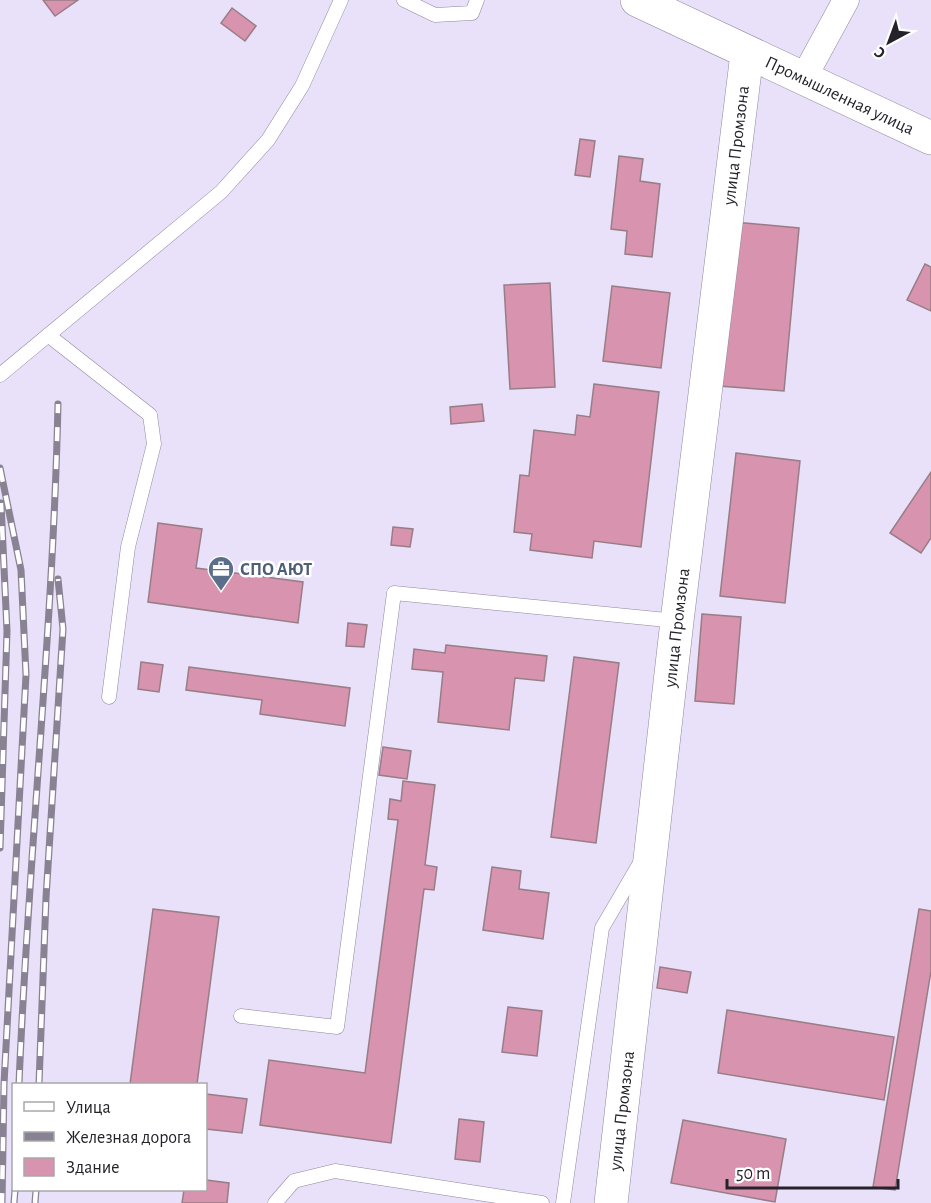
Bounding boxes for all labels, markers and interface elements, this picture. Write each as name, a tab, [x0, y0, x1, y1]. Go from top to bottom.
north arrow	[859, 12, 919, 72]
text: С	[871, 44, 888, 62]
street label: Промышленная улица	[762, 53, 917, 139]
street label: улица Промзона	[720, 85, 753, 207]
office icon: СПО АЮТ	[206, 554, 236, 592]
place label: СПО АЮТ	[240, 561, 312, 579]
street label: улица Промзона	[661, 567, 693, 690]
street label: улица Промзона	[607, 1050, 638, 1172]
legend	[12, 1083, 207, 1191]
text: Улица	[66, 1099, 111, 1117]
text: Железная дорога	[66, 1129, 191, 1147]
scale bar	[727, 1152, 898, 1190]
text: Здание	[66, 1159, 120, 1177]
text: 50 m	[736, 1165, 770, 1183]

